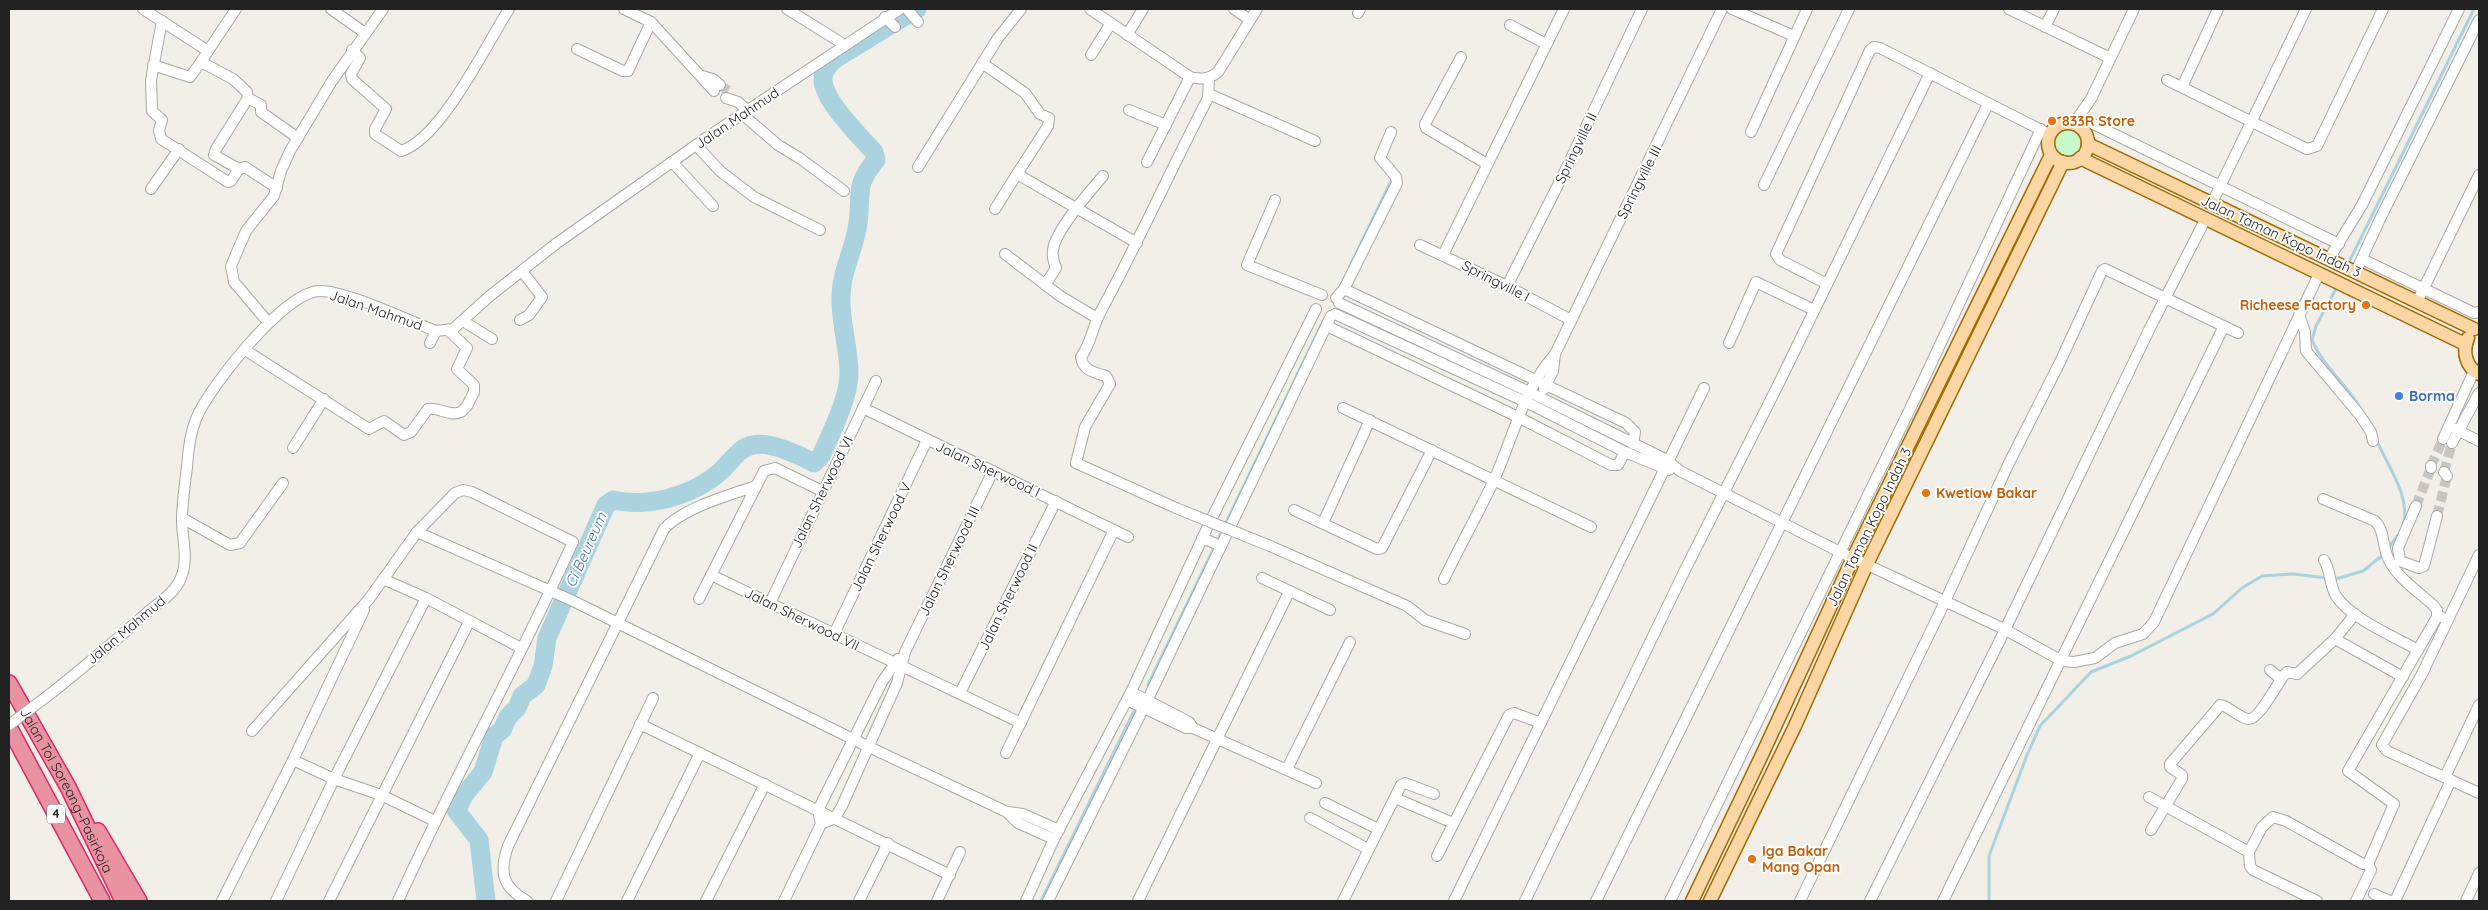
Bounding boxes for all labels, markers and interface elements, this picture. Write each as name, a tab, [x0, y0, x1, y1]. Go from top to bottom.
street label: Jalan Mahmud	[692, 83, 782, 153]
street label: Springville II	[1551, 109, 1601, 187]
place label: 833R Store	[2062, 112, 2135, 130]
marker: 833R Store	[2046, 115, 2058, 127]
street label: Springville III	[1613, 142, 1665, 222]
street label: Jalan Taman Kopo Indah 3	[2198, 191, 2364, 281]
street label: Springville I	[1459, 256, 1533, 306]
street label: Jalan Mahmud	[327, 286, 425, 334]
place label: Richeese Factory	[2240, 296, 2356, 314]
marker: Richeese Factory	[2360, 299, 2372, 311]
place label: Borma	[2409, 387, 2455, 405]
marker: Borma	[2393, 390, 2405, 402]
street label: Jalan Sherwood VI	[787, 433, 857, 551]
street label: Jalan Sherwood I	[933, 437, 1043, 501]
street label: Jalan Taman Kopo Indah 3	[1823, 444, 1915, 610]
street label: Jalan Sherwood V	[847, 480, 915, 594]
place label: Kwetiaw Bakar	[1936, 484, 2037, 502]
marker: Kwetiaw Bakar	[1920, 487, 1932, 499]
street label: Jalan Sherwood III	[915, 503, 983, 619]
water label: Ci Beureum	[561, 509, 611, 590]
street label: Jalan Sherwood II	[974, 541, 1042, 653]
street label: Jalan Sherwood VII	[741, 583, 863, 655]
street label: Jalan Mahmud	[83, 592, 169, 668]
street label: Jalan Tol Soreang–Pasirkoja	[16, 705, 117, 876]
road number: 4	[47, 804, 65, 824]
place label: Iga Bakar Mang Opan	[1762, 842, 1840, 876]
marker: Iga Bakar Mang Opan	[1746, 853, 1758, 865]

